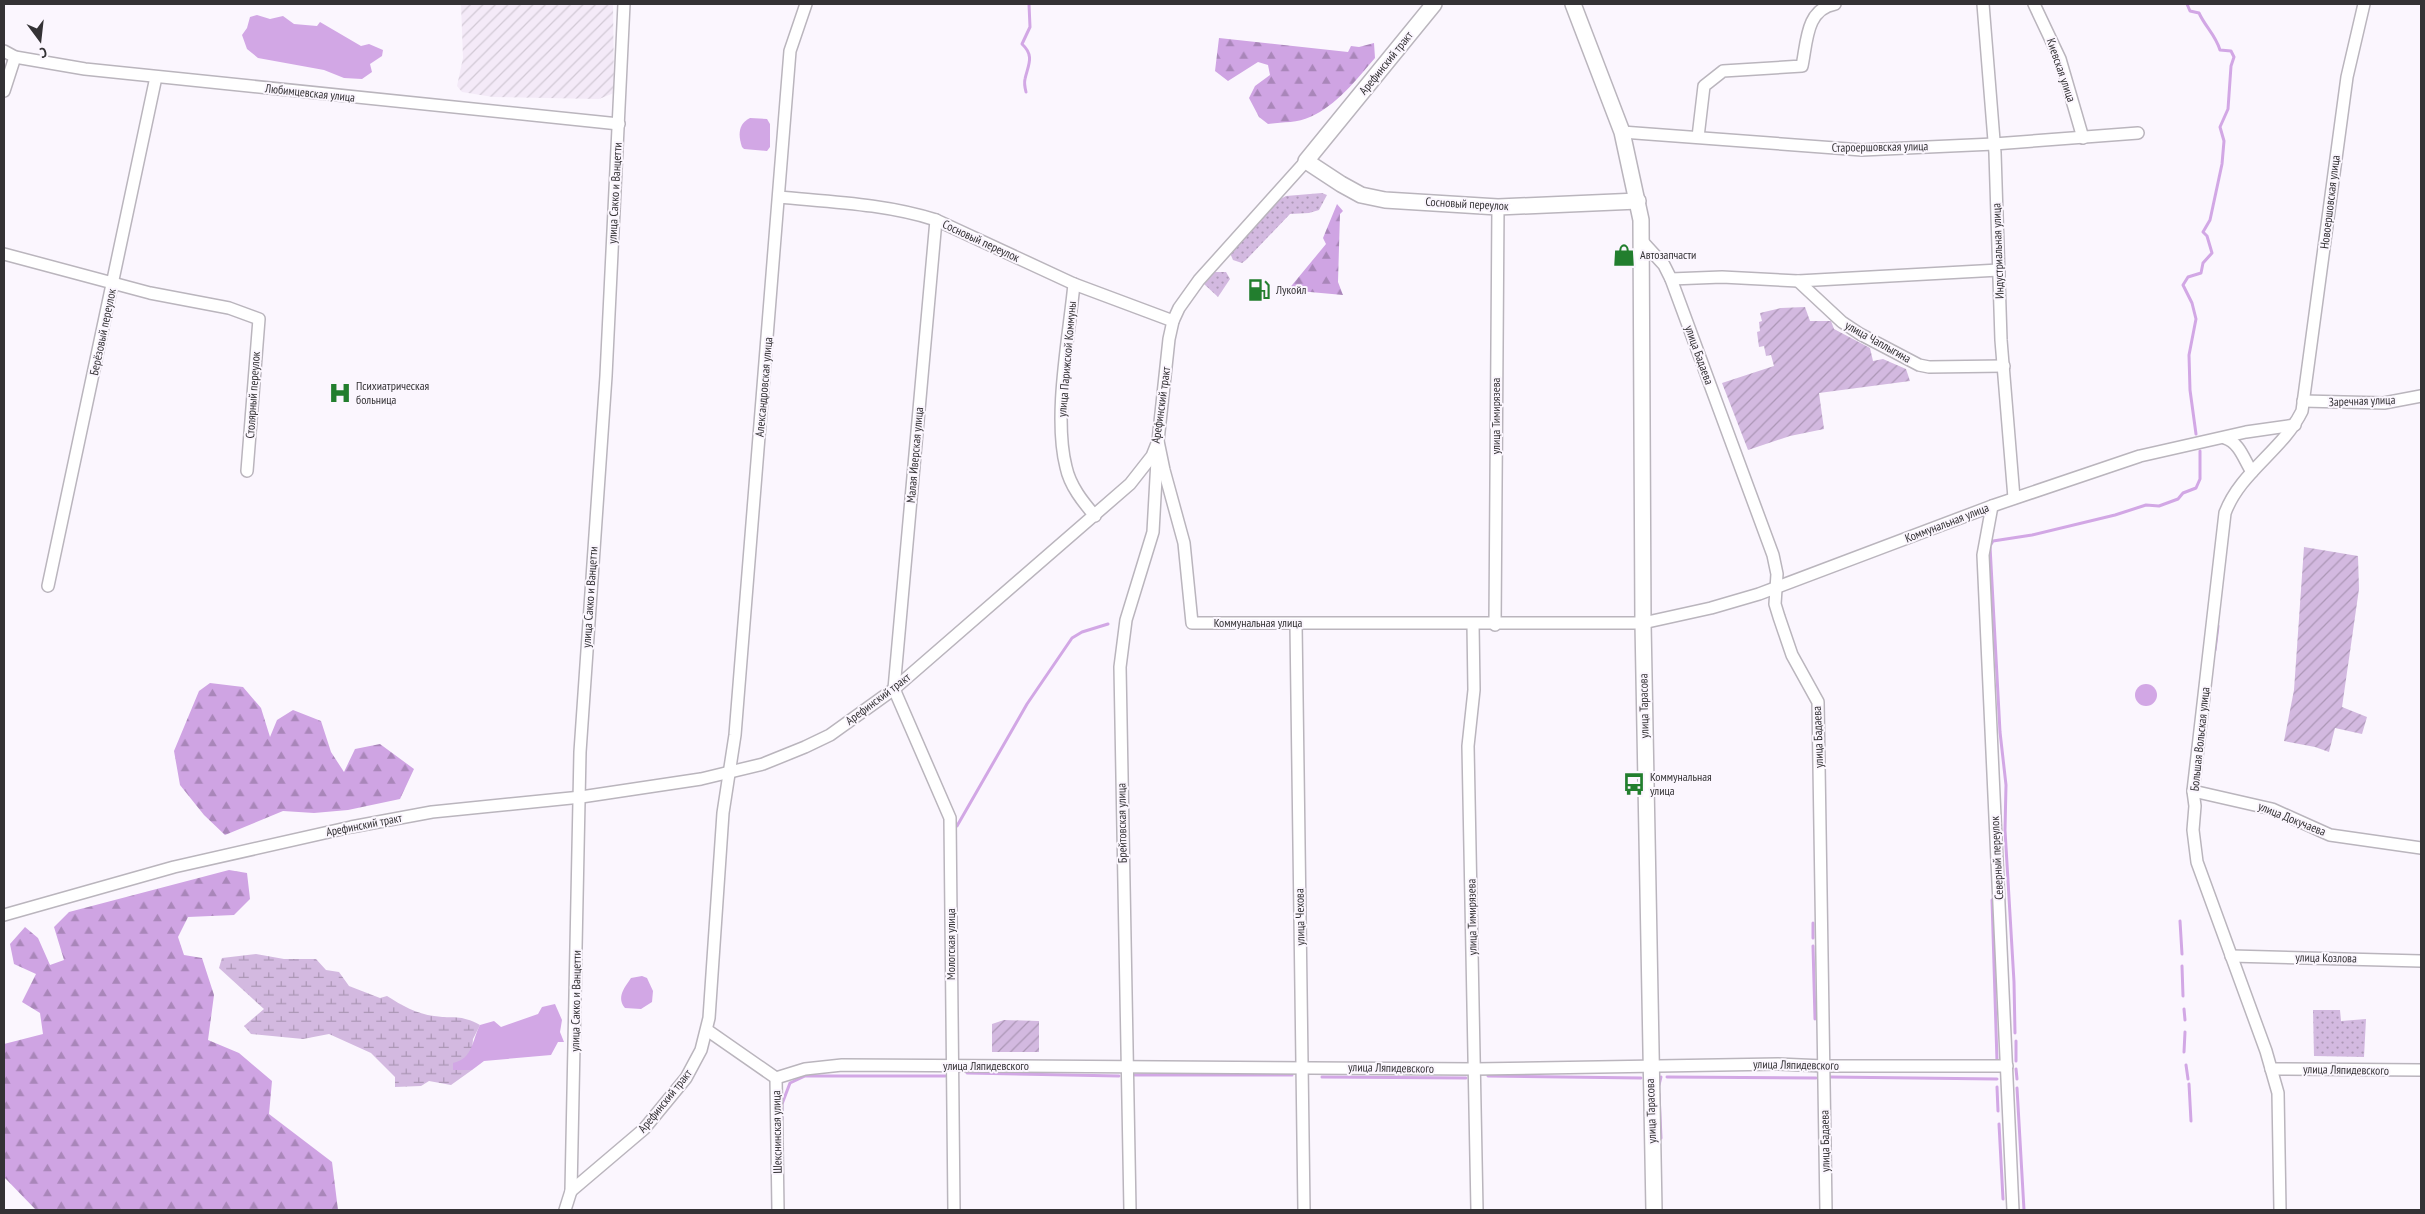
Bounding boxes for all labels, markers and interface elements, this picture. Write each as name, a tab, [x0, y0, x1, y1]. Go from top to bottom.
north arrow	[15, 15, 65, 65]
street label: Арефинский тракт	[1355, 28, 1416, 97]
street label: Киевская улица	[2044, 36, 2079, 104]
text: С	[37, 43, 49, 62]
street label: Любимцевская улица	[263, 80, 356, 105]
street label: Староершовская улица	[1832, 138, 1929, 155]
street label: улица Сакко и Ванцетти	[604, 142, 625, 244]
street label: Новоершовская улица	[2316, 154, 2343, 250]
street label: Сосновый переулок	[1425, 194, 1509, 213]
street label: Индустриальная улица	[1988, 203, 2007, 299]
street label: Сосновый переулок	[940, 216, 1022, 265]
shop icon: Автозапчасти	[1611, 242, 1637, 268]
place label: Автозапчасти	[1640, 247, 1696, 262]
fuel station icon: Лукойл	[1246, 277, 1272, 303]
place label: Лукойл	[1275, 282, 1307, 297]
street label: Берёзовый переулок	[86, 287, 119, 377]
street label: улица Парижской Коммуны	[1054, 300, 1079, 417]
street label: улица Чаплыгина	[1843, 317, 1914, 366]
street label: улица Бадаева	[1682, 323, 1717, 387]
street label: Александровская улица	[752, 336, 775, 438]
street label: Столярный переулок	[242, 351, 263, 439]
street label: Арефинский тракт	[1148, 366, 1173, 444]
place label: Психиатрическая больница	[356, 378, 430, 407]
street label: улица Тимирязева	[1488, 378, 1503, 454]
hospital icon: Психиатрическая больница	[327, 380, 353, 406]
street label: Заречная улица	[2328, 392, 2396, 409]
street label: Малая Иверская улица	[903, 406, 926, 504]
street label: Коммунальная улица	[1903, 500, 1991, 545]
street label: улица Сакко и Ванцетти	[578, 546, 601, 648]
street label: Коммунальная улица	[1214, 615, 1303, 630]
street label: Арефинский тракт	[842, 669, 913, 728]
street label: улица Тарасова	[1635, 673, 1652, 739]
street label: Большая Вольская улица	[2187, 686, 2212, 792]
street label: улица Бадаева	[1809, 706, 1826, 768]
place label: Коммунальная улица	[1650, 769, 1712, 798]
bus stop icon: Коммунальная улица	[1621, 771, 1647, 797]
street label: Брейтовская улица	[1113, 783, 1130, 863]
street label: улица Докучаева	[2256, 798, 2328, 839]
street label: Арефинский тракт	[325, 810, 403, 839]
street label: Северный переулок	[1987, 815, 2006, 900]
street label: улица Тимирязева	[1463, 878, 1480, 955]
street label: улица Чехова	[1291, 888, 1307, 946]
street label: Мологская улица	[943, 908, 958, 980]
street label: улица Козлова	[2295, 949, 2357, 966]
street label: улица Сакко и Ванцетти	[567, 950, 584, 1052]
street label: улица Ляпидевского	[1753, 1056, 1839, 1073]
street label: улица Ляпидевского	[943, 1058, 1029, 1073]
street label: улица Ляпидевского	[1348, 1059, 1434, 1076]
street label: улица Ляпидевского	[2303, 1061, 2389, 1078]
street label: Арефинский тракт	[634, 1066, 695, 1135]
street label: улица Тарасова	[1642, 1078, 1659, 1144]
street label: Шекснинская улица	[768, 1090, 785, 1174]
street label: улица Бадаева	[1816, 1110, 1833, 1172]

